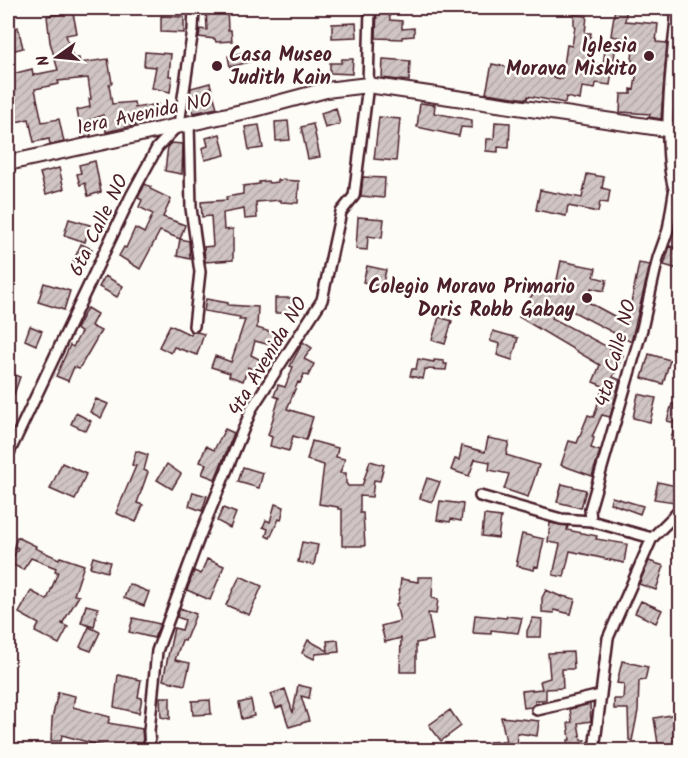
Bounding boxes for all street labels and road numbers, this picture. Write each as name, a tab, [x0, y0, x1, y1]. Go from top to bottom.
street label: 1era Avenida NO	[74, 85, 215, 145]
street label: 6ta Calle NO	[61, 169, 138, 282]
street label: 4ta Avenida NO	[220, 291, 317, 423]
street label: 4ta Calle NO	[587, 296, 647, 411]

